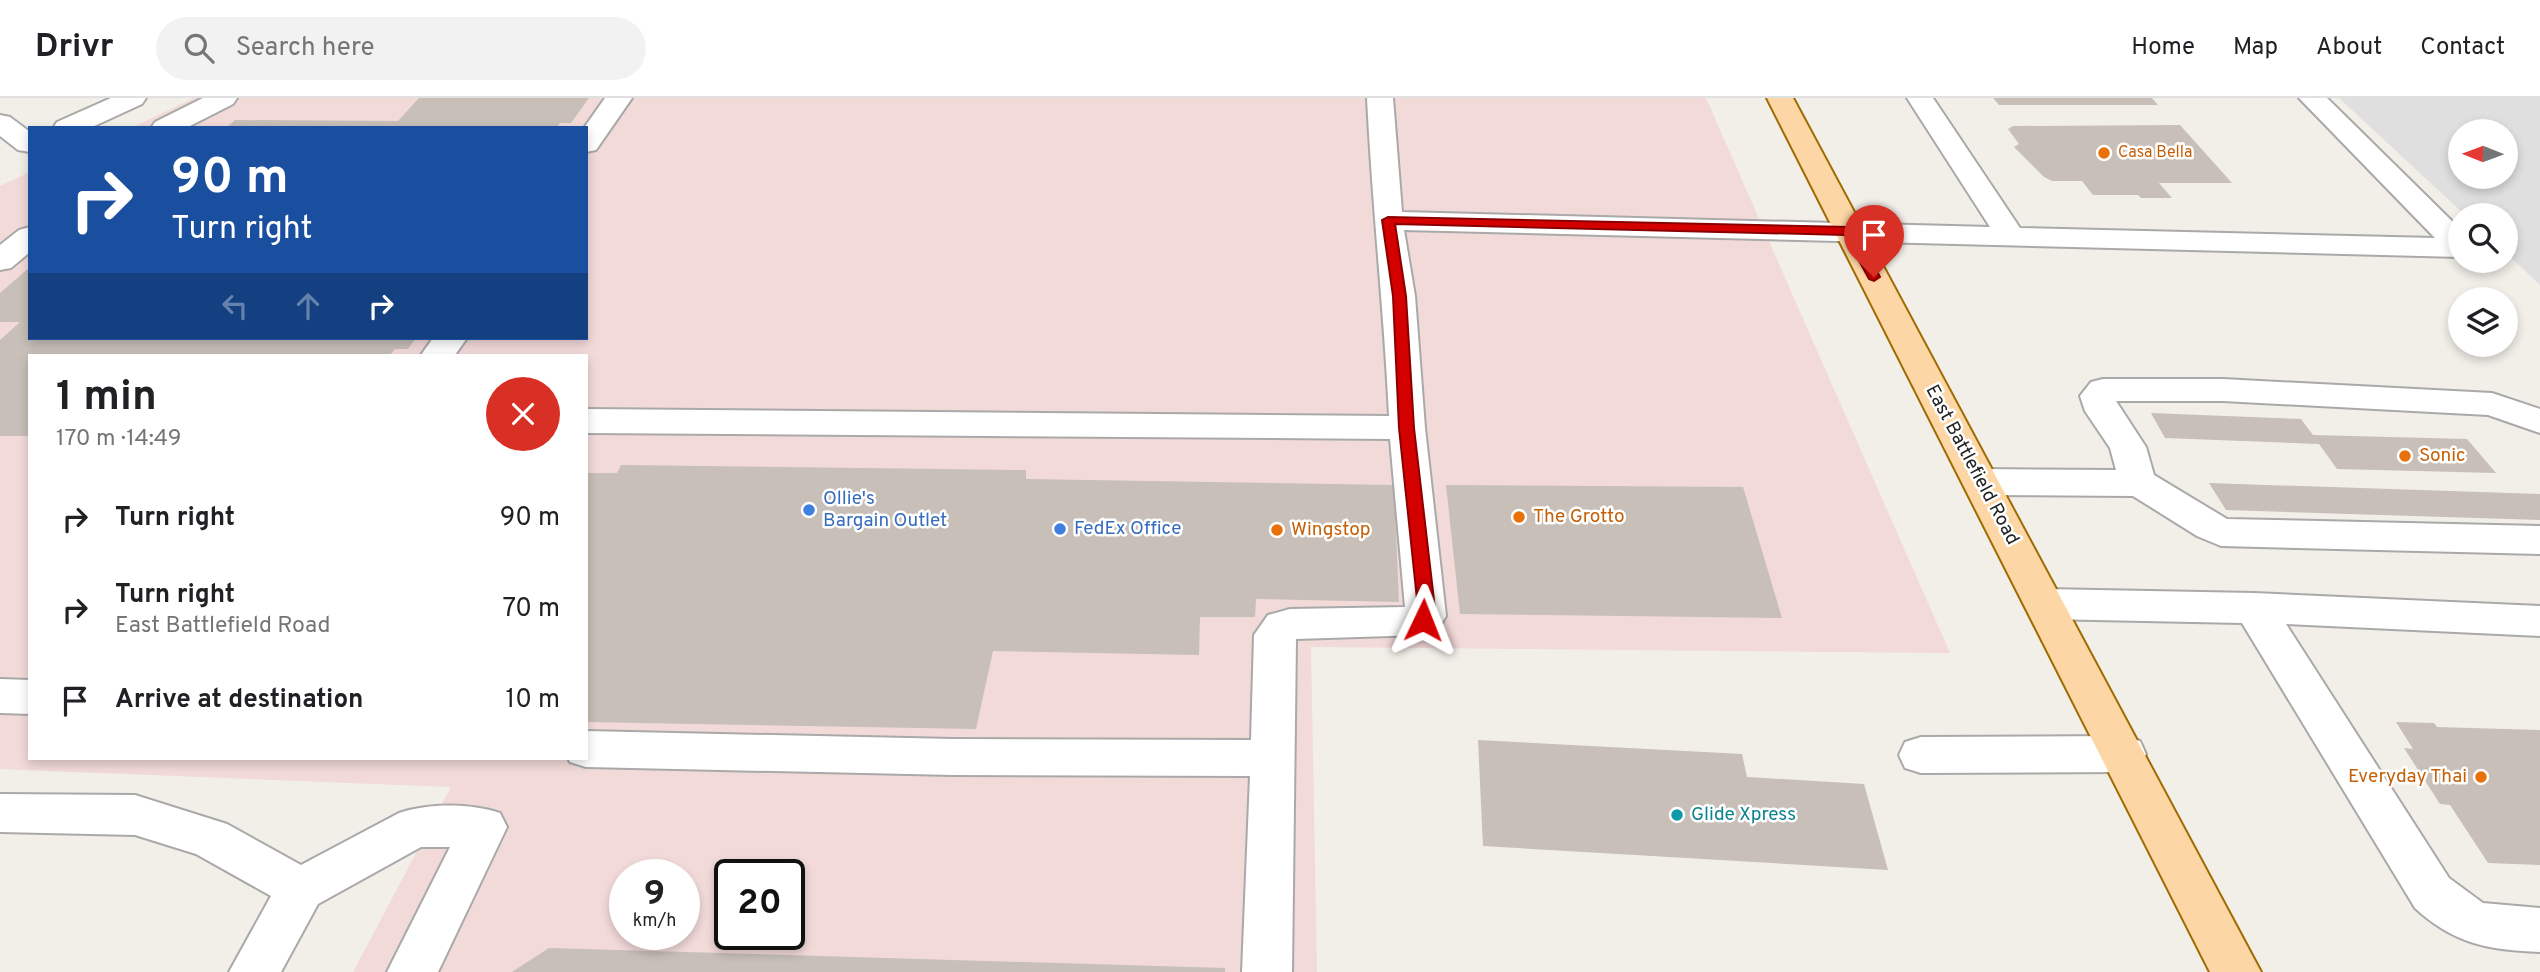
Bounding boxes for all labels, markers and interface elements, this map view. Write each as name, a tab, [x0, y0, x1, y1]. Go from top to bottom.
search box	[156, 17, 646, 80]
text: Drivr	[35, 27, 114, 69]
icon: search	[180, 29, 218, 67]
text: Search here	[236, 32, 375, 65]
text: Home	[2131, 33, 2195, 63]
text: Map	[2233, 33, 2278, 63]
text: About	[2316, 33, 2382, 63]
text: Contact	[2420, 33, 2505, 63]
north arrow	[2448, 119, 2518, 189]
map controls	[2448, 119, 2518, 357]
place label: Casa Bella	[2118, 143, 2192, 163]
marker: Casa Bella	[2096, 145, 2112, 161]
text: 90 m	[171, 149, 289, 211]
icon: right	[56, 154, 147, 245]
button: search	[2448, 203, 2518, 273]
pin	[1844, 205, 1904, 277]
text: Turn right	[171, 210, 313, 250]
icon: arrive	[1855, 216, 1893, 254]
icon: left	[216, 287, 254, 325]
icon: ahead	[289, 287, 327, 325]
icon: right	[362, 287, 400, 325]
button: layers	[2448, 287, 2518, 357]
text: 1 min	[56, 372, 157, 425]
button: close	[486, 377, 560, 451]
street label: East Battlefield Road	[1920, 381, 2024, 549]
text: 170 m · 14:49	[56, 425, 182, 454]
place label: Sonic	[2419, 444, 2466, 468]
marker: Sonic	[2397, 448, 2413, 464]
place label: Ollie's Bargain Outlet	[823, 487, 947, 533]
icon: right	[56, 500, 94, 538]
text: Turn right	[115, 502, 235, 535]
text: 90 m	[500, 502, 560, 535]
marker: Ollie's Bargain Outlet	[801, 502, 817, 518]
place label: The Grotto	[1533, 505, 1625, 529]
marker: The Grotto	[1511, 509, 1527, 525]
place label: FedEx Office	[1074, 517, 1181, 541]
place label: Wingstop	[1291, 518, 1370, 542]
marker: FedEx Office	[1052, 521, 1068, 537]
marker: Wingstop	[1269, 522, 1285, 538]
text: Turn right	[115, 579, 235, 612]
position arrow	[1386, 583, 1460, 657]
icon: right	[56, 591, 94, 629]
text: 70 m	[502, 593, 560, 626]
text: East Battlefield Road	[115, 612, 330, 641]
icon: arrive	[56, 682, 94, 720]
text: Arrive at destination	[115, 684, 363, 717]
text: 10 m	[505, 684, 560, 717]
place label: Everyday Thai	[2348, 765, 2467, 789]
marker: Everyday Thai	[2473, 769, 2489, 785]
place label: Glide Xpress	[1691, 803, 1796, 827]
marker: Glide Xpress	[1669, 807, 1685, 823]
speed limit sign: 20	[714, 859, 805, 950]
text: 9	[644, 873, 665, 917]
text: km/h	[633, 910, 676, 933]

